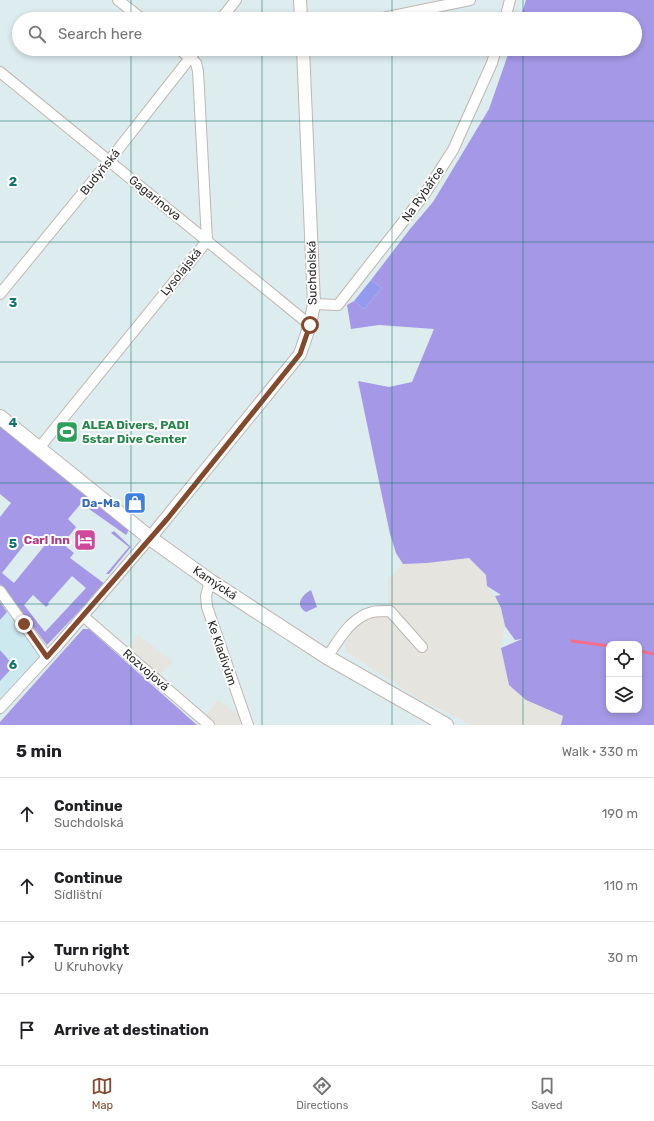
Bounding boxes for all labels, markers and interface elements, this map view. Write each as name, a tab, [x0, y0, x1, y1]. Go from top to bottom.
search box	[12, 12, 642, 56]
icon: search	[26, 23, 48, 45]
text: Search here	[58, 25, 142, 43]
street label: Budyňská	[77, 146, 123, 198]
street label: Na Rybářce	[399, 164, 447, 224]
street label: Gagarinova	[126, 173, 184, 223]
text: 2	[9, 174, 17, 189]
street label: Suchdolská	[304, 241, 320, 305]
street label: Lysolajská	[158, 246, 204, 298]
text: 3	[9, 295, 18, 310]
route start	[301, 316, 319, 334]
text: 4	[9, 415, 18, 430]
place label: ALEA Divers, PADI 5star Dive Center	[82, 418, 189, 446]
sports icon: ALEA Divers, PADI 5star Dive Center	[54, 419, 80, 445]
shop icon: Da-Ma	[122, 490, 148, 516]
place label: Da-Ma	[82, 496, 120, 510]
hotel icon: Carl Inn	[72, 527, 98, 553]
place label: Carl Inn	[24, 533, 70, 547]
text: 5	[9, 536, 17, 551]
street label: Kamýcká	[190, 563, 240, 603]
route end	[15, 615, 33, 633]
street label: Ke Kladivům	[204, 619, 240, 687]
map controls	[606, 641, 642, 713]
button: locate	[606, 641, 642, 677]
street label: Rozvojová	[120, 646, 172, 694]
text: 6	[9, 657, 18, 672]
button: layers	[606, 677, 642, 713]
text: 5 min	[16, 741, 62, 761]
text: Walk · 330 m	[562, 744, 638, 759]
text: Continue	[54, 797, 123, 815]
icon: ahead	[16, 803, 38, 825]
text: 190 m	[602, 806, 638, 821]
text: Suchdolská	[54, 815, 124, 830]
text: Continue	[54, 869, 123, 887]
icon: ahead	[16, 875, 38, 897]
text: 110 m	[604, 878, 638, 893]
text: Sídlištní	[54, 887, 102, 902]
text: Turn right	[54, 941, 129, 959]
icon: right	[16, 947, 38, 969]
text: 30 m	[607, 950, 638, 965]
text: U Kruhovky	[54, 959, 123, 974]
icon: arrive	[16, 1019, 38, 1041]
text: Arrive at destination	[54, 1021, 209, 1039]
tab: Map	[91, 1075, 113, 1112]
tab: Directions	[296, 1075, 348, 1112]
tab: Saved	[531, 1075, 563, 1112]

